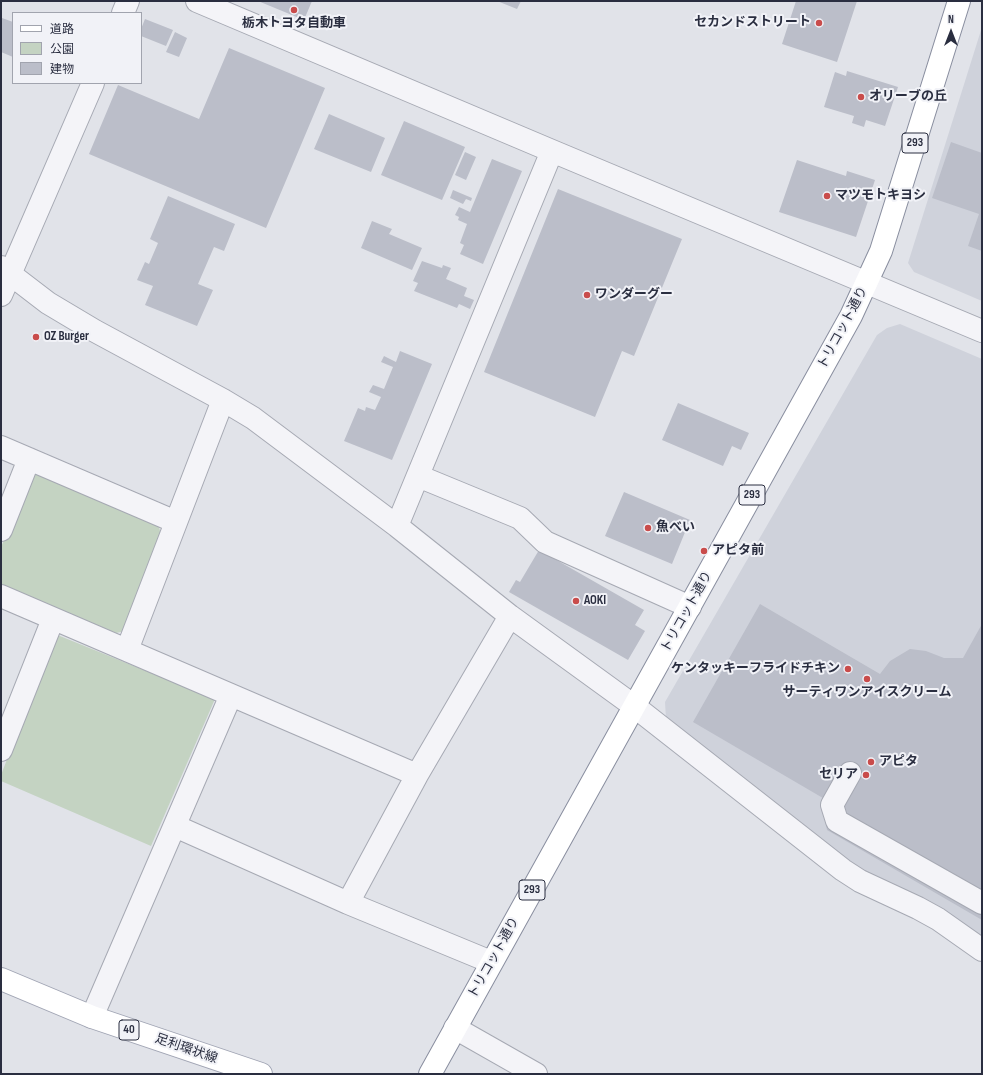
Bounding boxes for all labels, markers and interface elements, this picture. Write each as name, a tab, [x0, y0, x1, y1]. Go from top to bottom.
marker: 栃木トヨタ自動車	[289, 5, 299, 15]
legend	[12, 12, 142, 84]
north arrow	[931, 12, 971, 52]
text: N	[948, 13, 954, 26]
place label: セカンドストリート	[694, 15, 811, 31]
place label: 栃木トヨタ自動車	[242, 16, 346, 32]
marker: セカンドストリート	[814, 18, 824, 28]
text: 道路	[50, 22, 74, 37]
text: 公園	[50, 42, 74, 57]
text: 建物	[50, 62, 74, 77]
place label: オリーブの丘	[869, 89, 947, 105]
marker: オリーブの丘	[856, 92, 866, 102]
road number: 293	[902, 133, 928, 153]
place label: マツモトキヨシ	[835, 188, 926, 204]
marker: マツモトキヨシ	[822, 191, 832, 201]
street label: トリコット通り	[815, 284, 871, 372]
place label: ワンダーグー	[595, 287, 673, 303]
marker: ワンダーグー	[582, 290, 592, 300]
place label: OZ Burger	[44, 329, 89, 345]
marker: OZ Burger	[31, 332, 41, 342]
road number: 293	[739, 485, 765, 505]
place label: 魚べい	[656, 520, 695, 536]
marker: 魚べい	[643, 523, 653, 533]
place label: アピタ前	[712, 543, 764, 559]
marker: アピタ前	[699, 546, 709, 556]
street label: トリコット通り	[658, 568, 716, 656]
place label: AOKI	[584, 593, 606, 609]
marker: AOKI	[571, 596, 581, 606]
place label: ケンタッキーフライドチキン	[671, 661, 840, 677]
marker: ケンタッキーフライドチキン	[843, 664, 853, 674]
marker: サーティワンアイスクリーム	[862, 674, 872, 684]
place label: サーティワンアイスクリーム	[783, 685, 951, 701]
place label: アピタ	[879, 754, 918, 770]
marker: アピタ	[866, 757, 876, 767]
place label: セリア	[819, 767, 858, 783]
marker: セリア	[861, 770, 871, 780]
road number: 293	[519, 880, 545, 900]
street label: トリコット通り	[465, 914, 523, 1002]
road number: 40	[119, 1020, 139, 1040]
street label: 足利環状線	[153, 1031, 219, 1067]

